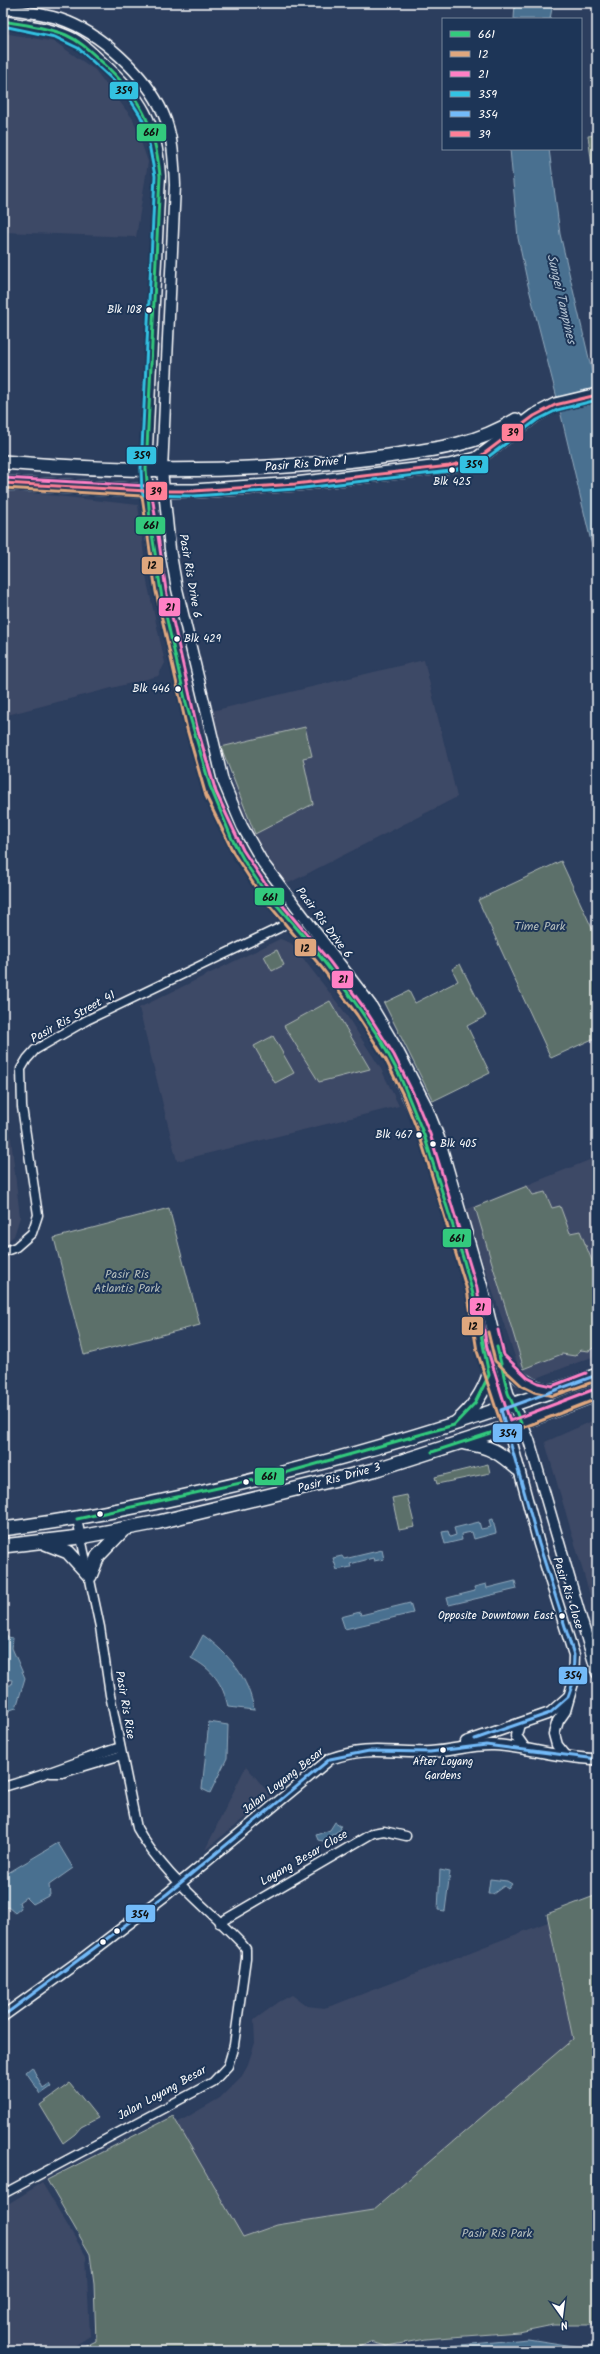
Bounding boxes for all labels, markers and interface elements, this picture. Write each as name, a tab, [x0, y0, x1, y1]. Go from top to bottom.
legend	[442, 18, 582, 150]
text: 661	[478, 25, 495, 44]
text: 12	[478, 45, 489, 64]
text: 21	[478, 65, 489, 84]
line badge: 359	[109, 81, 139, 100]
text: 359	[114, 82, 133, 100]
text: 359	[478, 85, 497, 104]
text: 354	[478, 105, 498, 124]
line badge: 661	[136, 123, 167, 142]
text: 661	[143, 124, 159, 142]
text: 39	[478, 125, 491, 144]
water label: Sungei Tampines	[540, 252, 582, 347]
place label: Blk 108	[107, 301, 142, 319]
marker: Blk 108	[144, 305, 154, 315]
line badge: 39	[501, 423, 524, 442]
text: 39	[506, 424, 519, 442]
line badge: 359	[126, 446, 157, 465]
text: 359	[132, 447, 151, 465]
street label: Pasir Ris Drive 1	[264, 451, 348, 477]
line badge: 359	[459, 455, 489, 474]
text: 359	[464, 456, 483, 474]
marker: Blk 425	[447, 465, 457, 475]
place label: Blk 425	[433, 473, 472, 491]
line badge: 39	[145, 481, 168, 501]
text: 39	[149, 483, 162, 501]
line badge: 661	[135, 516, 166, 535]
text: 661	[143, 517, 159, 535]
street label: Pasir Ris Drive 6	[173, 532, 207, 620]
line badge: 12	[141, 556, 164, 575]
text: 12	[147, 557, 157, 575]
line badge: 21	[158, 597, 181, 617]
text: 21	[165, 599, 176, 617]
place label: Blk 429	[184, 630, 222, 648]
marker: Blk 429	[172, 634, 182, 644]
place label: Blk 446	[132, 680, 170, 698]
marker: Blk 446	[173, 684, 183, 694]
street label: Pasir Ris Drive 6	[291, 883, 357, 963]
line badge: 661	[254, 887, 285, 906]
text: 661	[262, 889, 278, 907]
park label: Time Park	[515, 917, 566, 936]
line badge: 12	[294, 938, 317, 957]
text: 12	[300, 940, 310, 958]
line badge: 21	[331, 970, 354, 989]
text: 21	[338, 971, 349, 989]
street label: Pasir Ris Street 41	[27, 986, 119, 1048]
place label: Blk 467	[375, 1126, 413, 1144]
marker: Blk 467	[414, 1130, 424, 1140]
place label: Blk 405	[440, 1135, 478, 1153]
marker: Blk 405	[428, 1139, 438, 1149]
line badge: 661	[442, 1228, 472, 1248]
text: 661	[449, 1230, 465, 1248]
park label: Pasir Ris Atlantis Park	[94, 1265, 160, 1298]
line badge: 21	[469, 1297, 492, 1316]
text: 21	[475, 1299, 486, 1317]
line badge: 12	[461, 1316, 484, 1336]
text: 12	[468, 1318, 478, 1336]
line badge: 354	[492, 1423, 523, 1443]
text: 354	[498, 1425, 517, 1443]
street label: Pasir Ris Drive 3	[295, 1458, 383, 1498]
line badge: 661	[254, 1467, 285, 1486]
text: 661	[261, 1468, 277, 1486]
unlabelled marker	[241, 1477, 251, 1487]
unlabelled marker	[95, 1509, 105, 1519]
street label: Pasir Ris Close	[547, 1555, 589, 1632]
place label: Opposite Downtown East	[438, 1607, 555, 1625]
marker: Opposite Downtown East	[557, 1611, 567, 1621]
line badge: 354	[558, 1666, 588, 1685]
text: 354	[563, 1667, 582, 1685]
street label: Pasir Ris Rise	[110, 1669, 140, 1741]
street label: Jalan Loyang Besar	[238, 1742, 329, 1819]
marker: After Loyang Gardens	[438, 1745, 448, 1755]
place label: After Loyang Gardens	[413, 1753, 473, 1785]
street label: Loyang Besar Close	[256, 1825, 352, 1891]
line badge: 354	[125, 1904, 156, 1923]
text: 354	[130, 1906, 149, 1924]
unlabelled marker	[112, 1926, 122, 1936]
unlabelled marker	[98, 1937, 108, 1947]
street label: Jalan Loyang Besar	[114, 2060, 211, 2125]
park label: Pasir Ris Park	[462, 2224, 533, 2243]
north arrow	[542, 2296, 582, 2336]
text: N	[559, 2315, 570, 2334]

